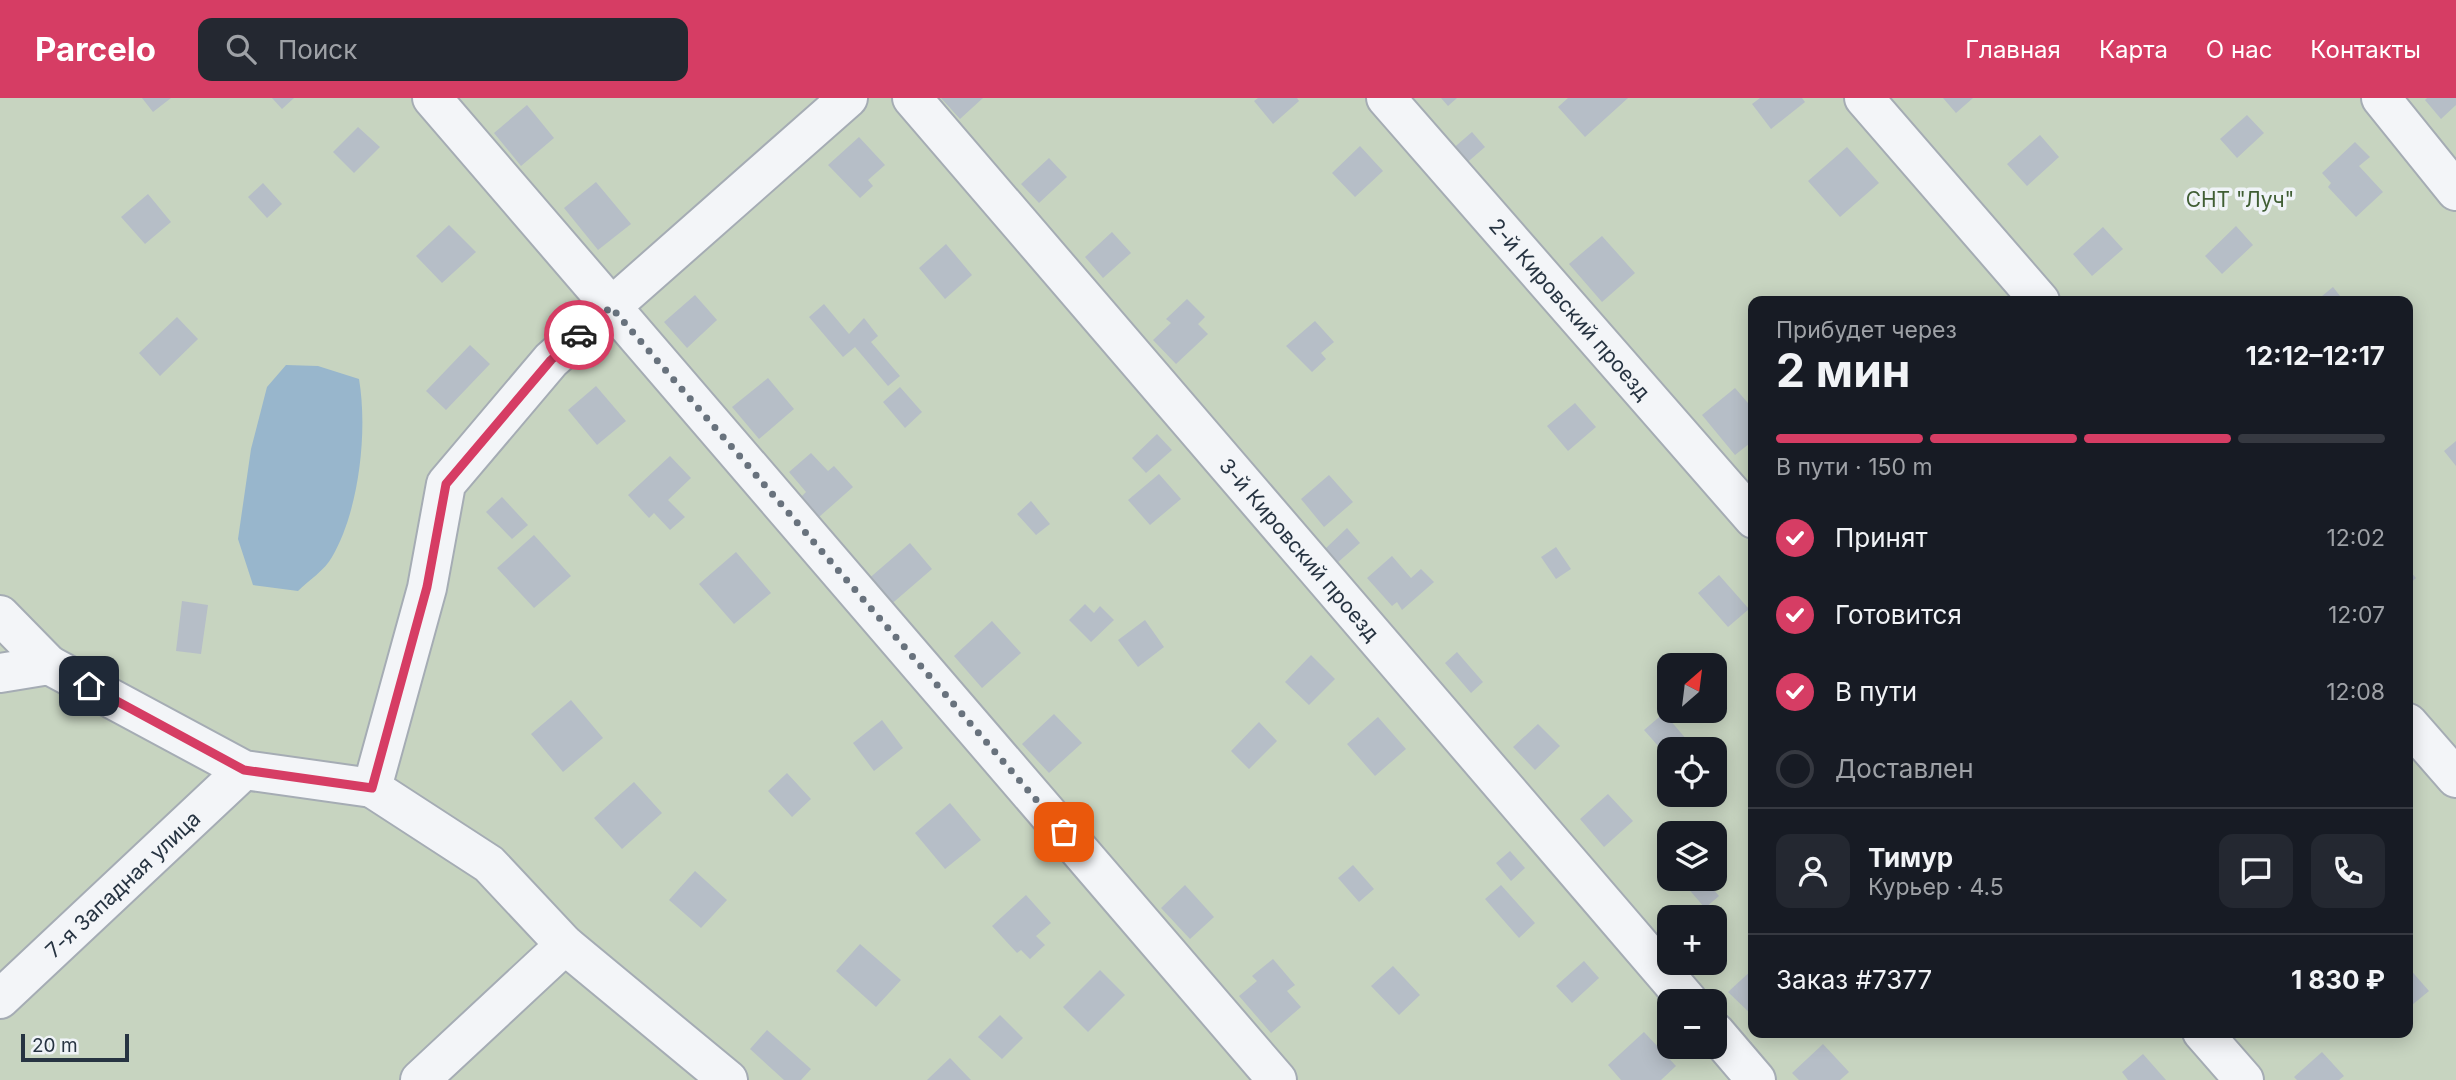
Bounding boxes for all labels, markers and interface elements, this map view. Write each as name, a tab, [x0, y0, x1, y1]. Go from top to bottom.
search box	[198, 18, 688, 81]
text: Parcelo	[35, 29, 156, 69]
icon: search	[222, 30, 260, 68]
text: Поиск	[278, 34, 357, 65]
text: Главная	[1965, 35, 2061, 64]
text: Карта	[2099, 35, 2168, 64]
text: О нас	[2206, 35, 2272, 64]
text: Контакты	[2310, 35, 2421, 64]
park label: СНТ "Луч"	[2186, 187, 2294, 212]
street label: 2-й Кировский проезд	[1484, 213, 1656, 405]
courier	[544, 300, 614, 370]
icon: car	[560, 316, 598, 354]
text: Прибудет через	[1776, 316, 1957, 344]
text: 12:12–12:17	[2246, 340, 2385, 371]
text: 2 мин	[1776, 342, 1911, 398]
street label: 3-й Кировский проезд	[1215, 453, 1385, 646]
text: В пути · 150 m	[1776, 453, 1933, 481]
icon: check	[1776, 519, 1814, 557]
text: Принят	[1835, 522, 1928, 553]
text: 12:02	[2326, 524, 2385, 552]
icon: check	[1776, 596, 1814, 634]
text: Готовится	[1835, 599, 1962, 630]
text: 12:07	[2328, 601, 2385, 629]
north arrow	[1657, 653, 1727, 723]
map controls	[1657, 653, 1727, 1059]
pin	[59, 656, 119, 716]
icon: home	[70, 667, 108, 705]
icon: check	[1776, 673, 1814, 711]
text: В пути	[1835, 676, 1917, 707]
text: 12:08	[2326, 678, 2385, 706]
button: locate	[1657, 737, 1727, 807]
text: Доставлен	[1835, 753, 1974, 784]
pin	[1034, 802, 1094, 862]
street label: 7-я Западная улица	[40, 806, 205, 963]
icon: bag	[1045, 813, 1083, 851]
button: layers	[1657, 821, 1727, 891]
button: person	[1776, 834, 1850, 908]
button: chat	[2219, 834, 2293, 908]
button: phone	[2311, 834, 2385, 908]
text: Тимур	[1868, 842, 1953, 873]
text: Курьер · 4.5	[1868, 873, 2004, 901]
button: +	[1657, 905, 1727, 975]
text: Заказ #7377	[1776, 964, 1932, 995]
text: 1 830 ₽	[2291, 964, 2385, 995]
button: −	[1657, 989, 1727, 1059]
scale bar	[21, 1031, 130, 1063]
text: 20 m	[32, 1034, 78, 1057]

